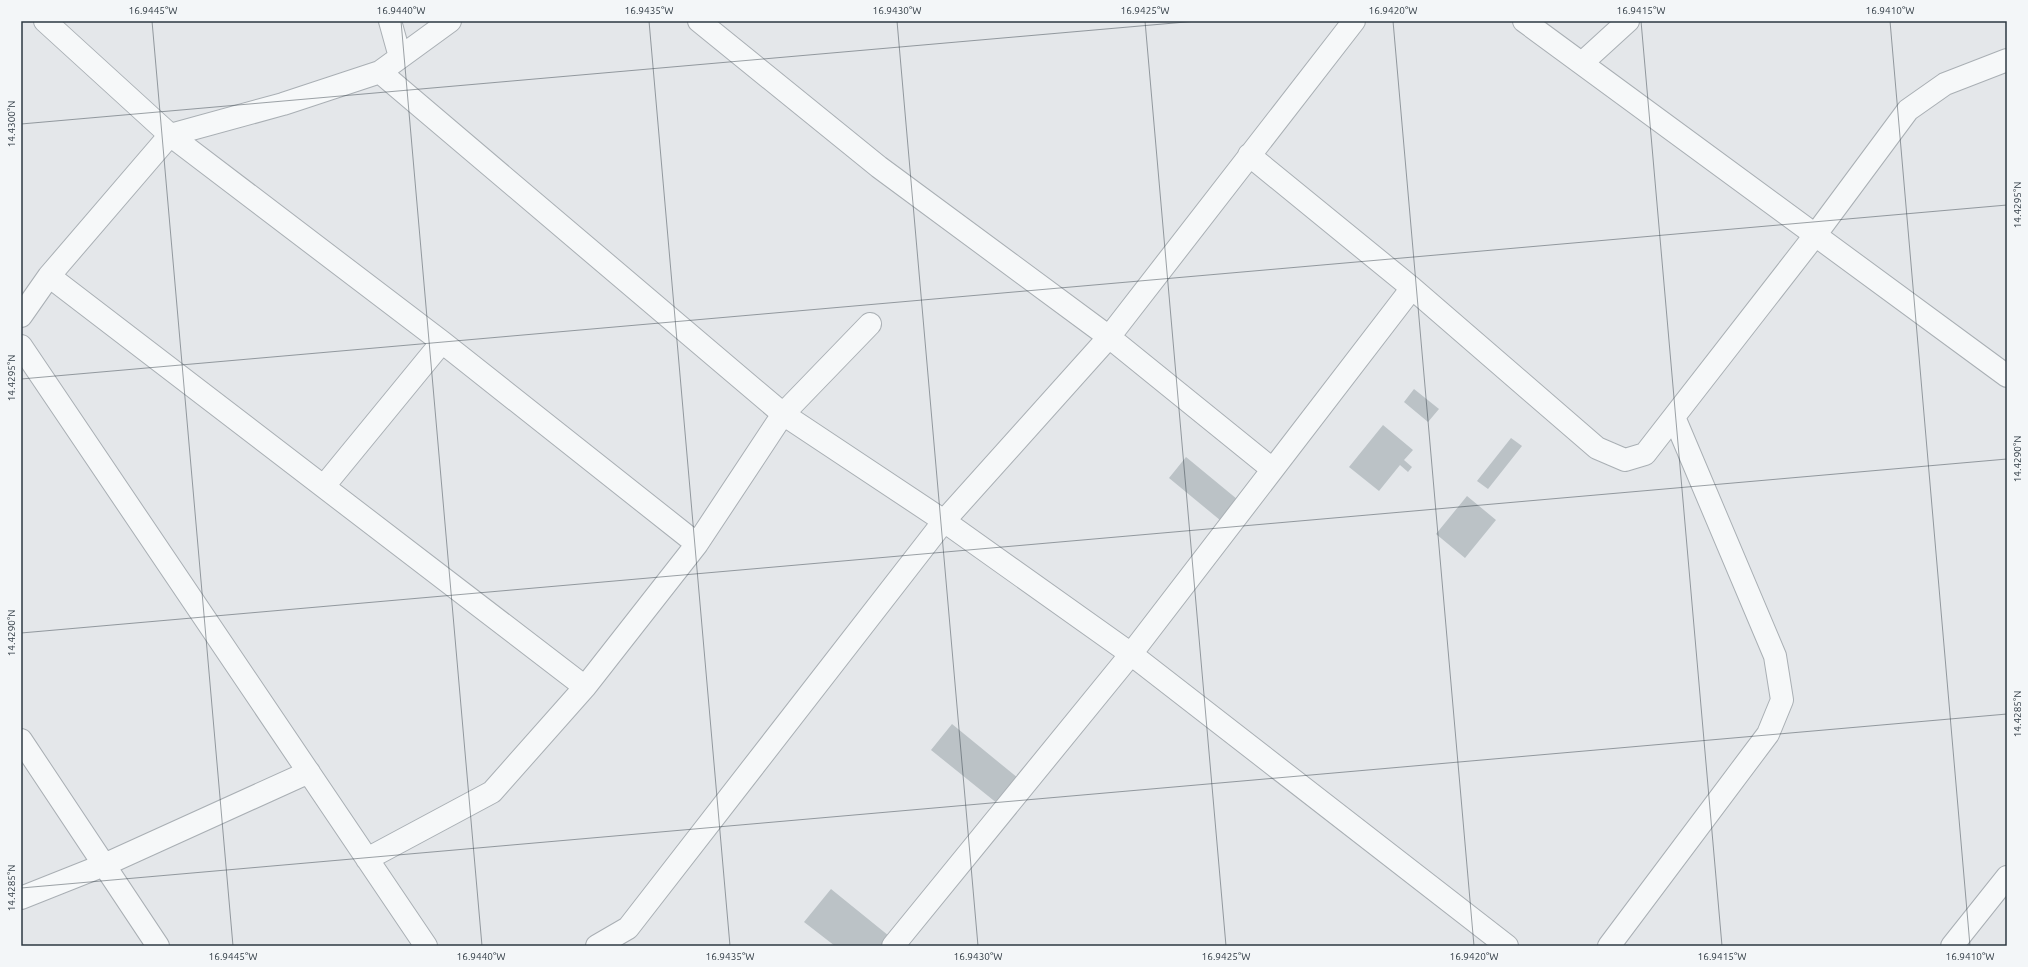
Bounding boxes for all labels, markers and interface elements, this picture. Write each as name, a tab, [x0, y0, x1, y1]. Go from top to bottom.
text: 16.9445°W	[129, 5, 177, 16]
text: 16.9440°W	[377, 5, 425, 16]
text: 16.9435°W	[625, 5, 673, 16]
text: 16.9430°W	[873, 5, 921, 16]
text: 16.9425°W	[1121, 5, 1169, 16]
text: 16.9420°W	[1369, 5, 1417, 16]
text: 16.9415°W	[1617, 5, 1665, 16]
text: 16.9410°W	[1866, 5, 1914, 16]
text: 14.4300°N	[6, 101, 17, 147]
text: 14.4295°N	[2012, 182, 2023, 228]
text: 14.4295°N	[6, 355, 17, 401]
text: 14.4290°N	[2012, 436, 2023, 482]
text: 14.4290°N	[6, 610, 17, 656]
text: 14.4285°N	[2012, 691, 2023, 737]
text: 14.4285°N	[6, 865, 17, 911]
text: 16.9445°W	[209, 951, 257, 962]
text: 16.9440°W	[457, 951, 505, 962]
text: 16.9435°W	[706, 951, 754, 962]
text: 16.9430°W	[954, 951, 1002, 962]
text: 16.9425°W	[1202, 951, 1250, 962]
text: 16.9420°W	[1450, 951, 1498, 962]
text: 16.9415°W	[1698, 951, 1746, 962]
text: 16.9410°W	[1946, 951, 1994, 962]

